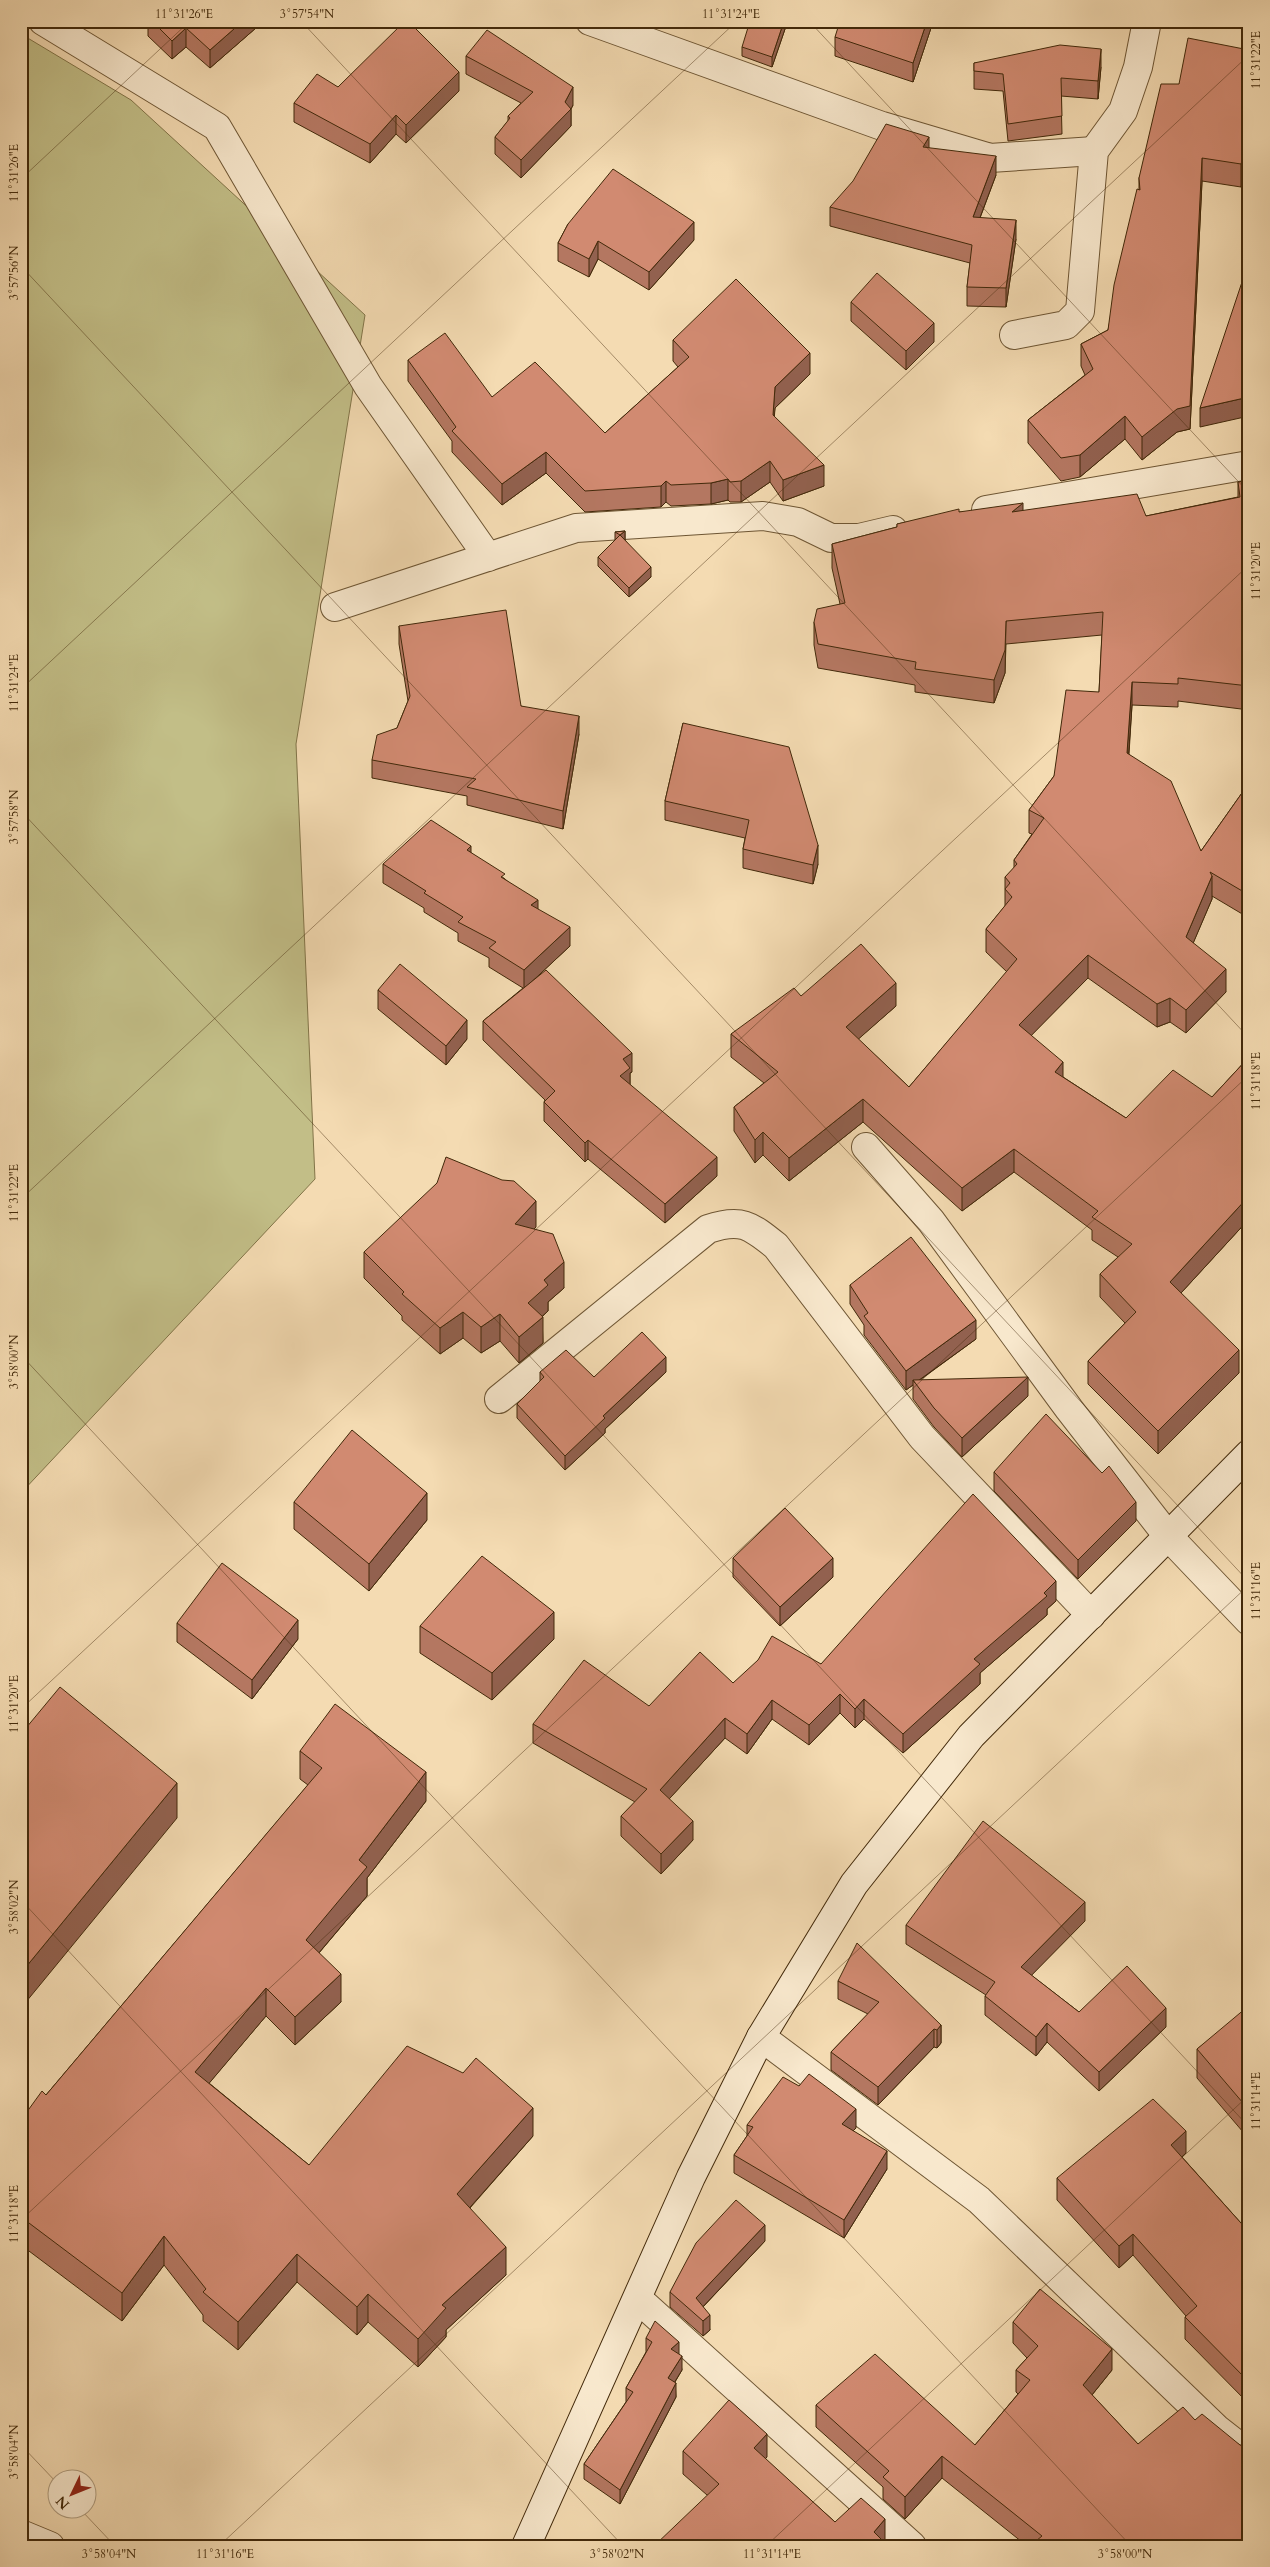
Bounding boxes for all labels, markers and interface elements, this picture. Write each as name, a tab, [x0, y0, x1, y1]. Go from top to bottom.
text: 11°31'26"E	[155, 6, 213, 22]
text: 3°57'54"N	[280, 6, 335, 22]
text: 11°31'24"E	[702, 6, 760, 22]
text: 11°31'22"E	[1248, 31, 1264, 89]
text: 11°31'26"E	[6, 144, 22, 202]
text: 3°57'56"N	[6, 245, 22, 300]
text: 11°31'20"E	[1248, 542, 1264, 600]
text: 11°31'24"E	[6, 654, 22, 712]
text: 3°57'58"N	[6, 789, 22, 844]
text: 11°31'18"E	[1248, 1052, 1264, 1110]
text: 11°31'22"E	[6, 1164, 22, 1222]
text: 3°58'00"N	[6, 1334, 22, 1389]
text: 11°31'16"E	[1248, 1562, 1264, 1620]
text: 11°31'20"E	[6, 1675, 22, 1733]
text: 3°58'02"N	[6, 1879, 22, 1934]
text: 11°31'14"E	[1248, 2072, 1264, 2130]
text: 11°31'18"E	[6, 2185, 22, 2243]
text: 3°58'04"N	[6, 2424, 22, 2479]
north arrow	[48, 2470, 98, 2520]
text: N	[52, 2492, 74, 2513]
text: 3°58'04"N	[82, 2546, 137, 2562]
text: 11°31'16"E	[196, 2546, 254, 2562]
text: 3°58'02"N	[590, 2546, 645, 2562]
text: 11°31'14"E	[743, 2546, 801, 2562]
text: 3°58'00"N	[1098, 2546, 1153, 2562]

